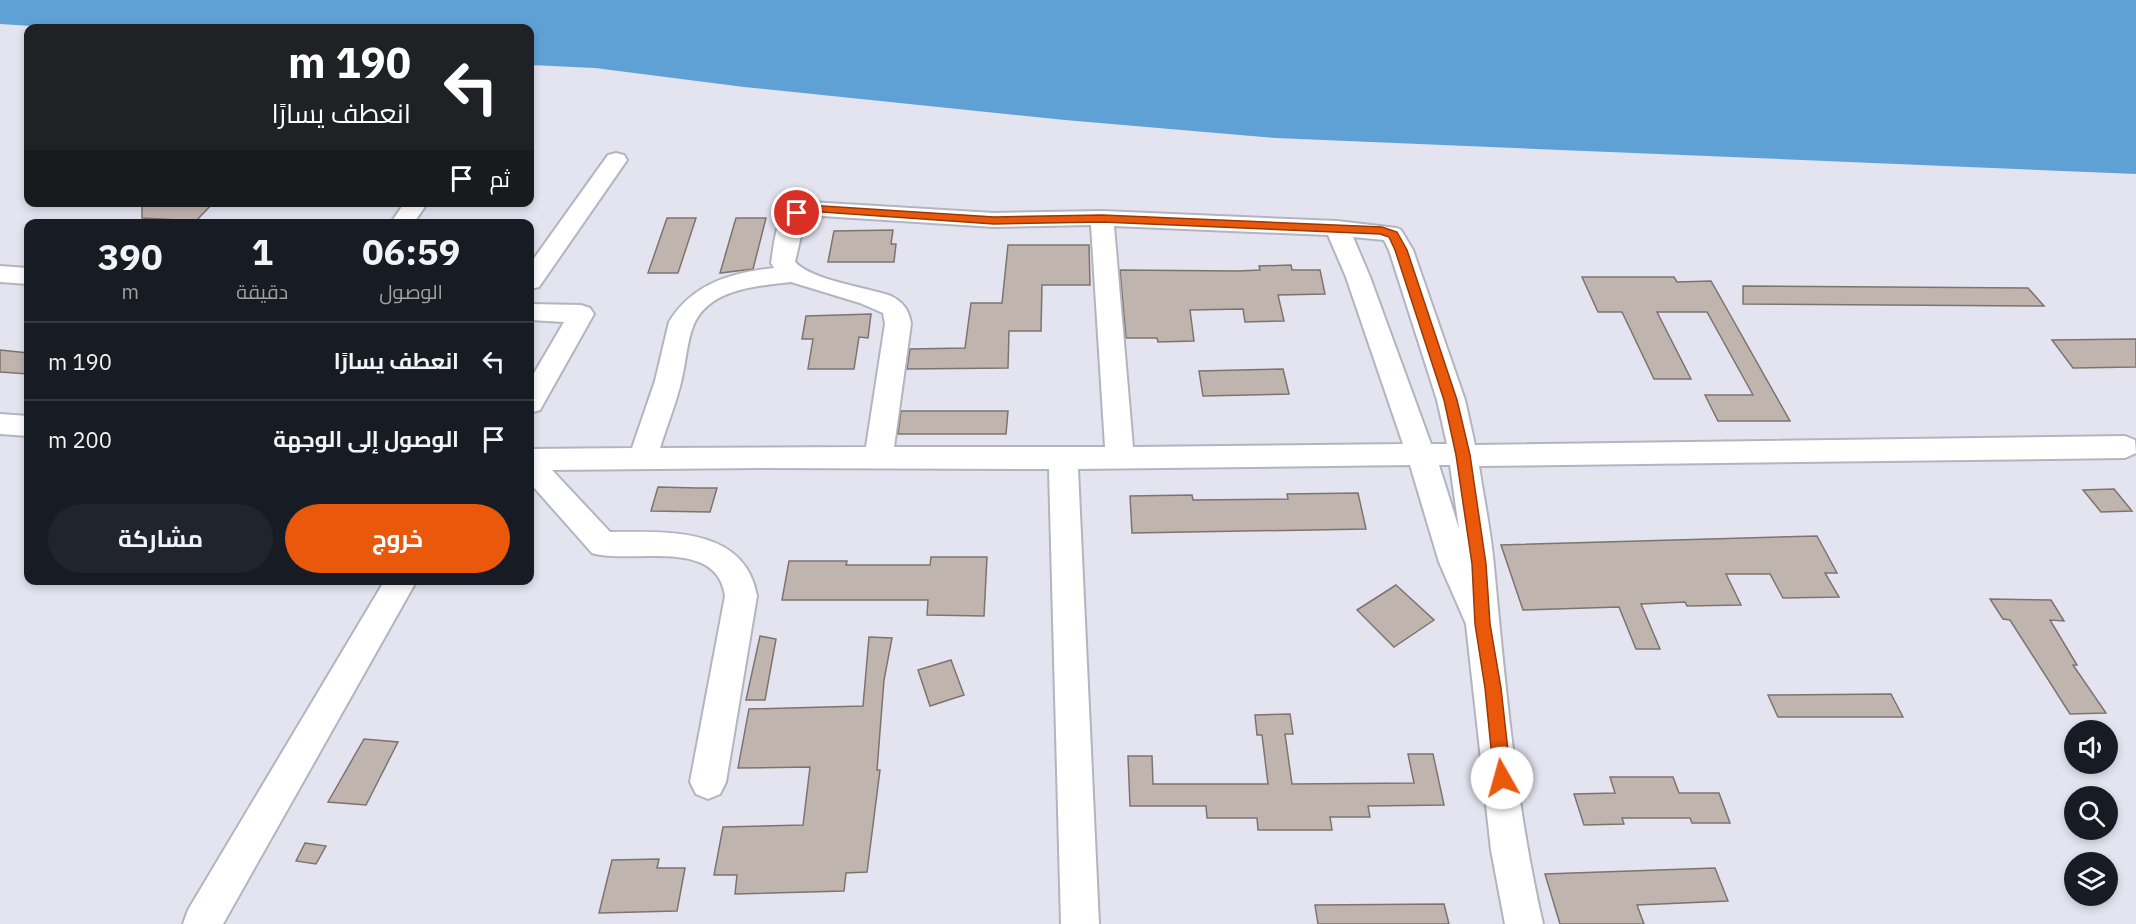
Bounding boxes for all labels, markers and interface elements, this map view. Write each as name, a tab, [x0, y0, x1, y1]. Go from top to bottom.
text: 190 m	[288, 35, 411, 90]
icon: left	[432, 48, 510, 126]
text: انعطف يسارًا	[272, 95, 411, 130]
icon: arrive	[445, 162, 478, 195]
text: ثم	[490, 164, 510, 193]
pin	[771, 187, 822, 238]
icon: arrive	[780, 196, 813, 229]
text: 1	[251, 228, 273, 275]
text: 06:59	[362, 228, 460, 275]
text: 390	[98, 233, 163, 280]
text: m	[121, 278, 139, 305]
text: دقيقة	[236, 278, 288, 305]
text: الوصول	[379, 278, 443, 305]
icon: left	[477, 345, 510, 378]
text: انعطف يسارًا	[334, 346, 459, 375]
text: 190 m	[48, 347, 112, 376]
icon: arrive	[477, 423, 510, 456]
text: الوصول إلى الوجهة	[273, 424, 459, 453]
text: 200 m	[48, 425, 112, 454]
button: مشاركة	[48, 504, 273, 573]
button: خروج	[285, 504, 510, 573]
map controls	[2064, 720, 2118, 906]
button: sound	[2064, 720, 2118, 774]
position arrow	[1470, 746, 1534, 810]
button: search	[2064, 786, 2118, 840]
button: layers	[2064, 852, 2118, 906]

